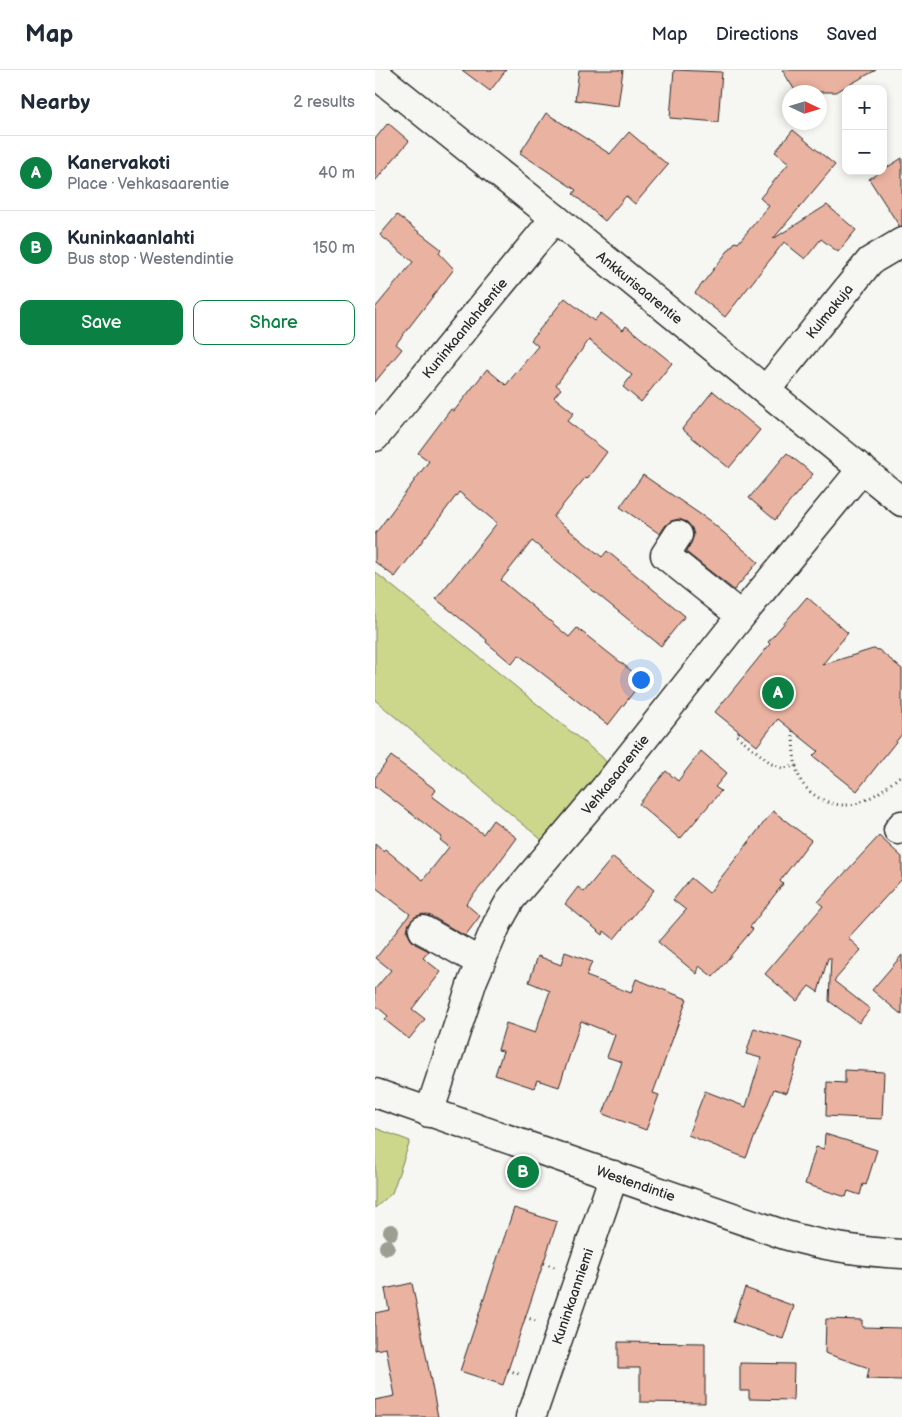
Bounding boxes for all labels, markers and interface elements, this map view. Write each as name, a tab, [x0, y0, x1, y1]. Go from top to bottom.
text: Map	[25, 20, 73, 49]
text: Map	[652, 24, 688, 45]
text: Directions	[716, 24, 798, 45]
text: Saved	[826, 24, 877, 45]
north arrow	[782, 85, 827, 130]
map controls	[842, 85, 887, 175]
button: +	[842, 85, 887, 130]
text: Nearby	[20, 90, 90, 115]
text: 2 results	[293, 93, 355, 112]
button: −	[842, 130, 887, 175]
text: Kanervakoti	[67, 152, 170, 175]
text: A	[31, 164, 41, 183]
text: 40 m	[318, 164, 355, 183]
text: Place · Vehkasaarentie	[67, 175, 229, 194]
text: Kuninkaanlahti	[67, 227, 195, 250]
text: B	[30, 239, 42, 258]
text: 150 m	[313, 239, 355, 258]
street label: Ankkurisaarentie	[593, 248, 686, 328]
text: Bus stop · Westendintie	[67, 250, 234, 269]
street label: Kuninkaanlahdentie	[419, 275, 511, 382]
street label: Kulmakuja	[803, 281, 857, 342]
button: Save	[20, 300, 183, 345]
button: Share	[193, 300, 355, 345]
your location	[628, 667, 654, 693]
pin: A	[762, 674, 794, 712]
street label: Vehkasaarentie	[578, 731, 653, 818]
pin: B	[507, 1153, 539, 1191]
street label: Westendintie	[594, 1162, 677, 1205]
street label: Kuninkaanniemi	[549, 1246, 597, 1347]

